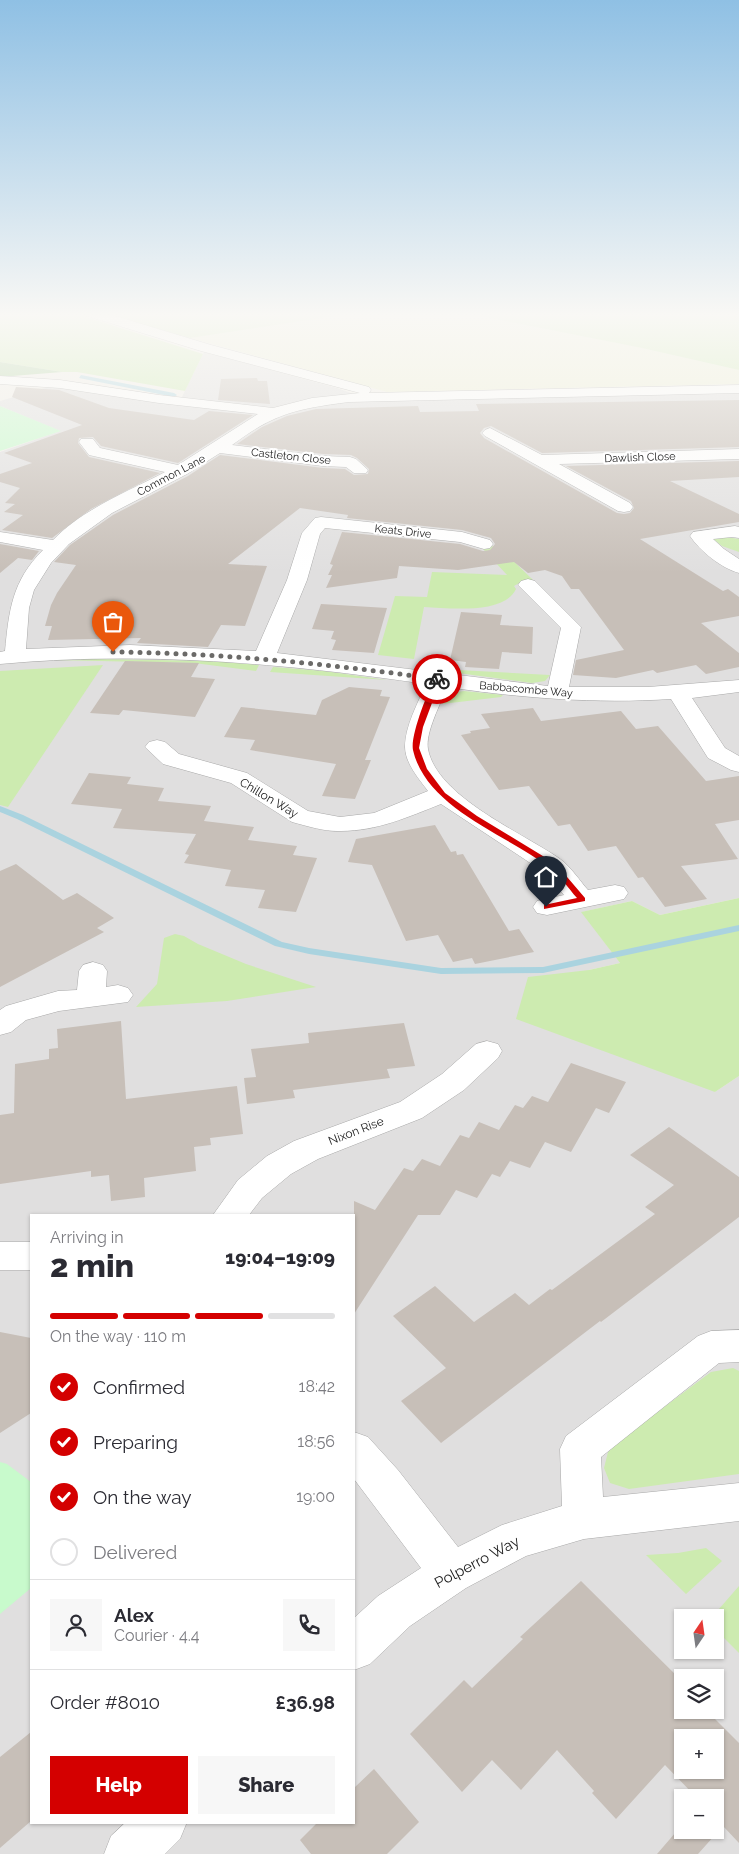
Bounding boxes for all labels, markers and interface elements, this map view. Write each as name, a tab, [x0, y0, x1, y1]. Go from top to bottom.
street label: Castleton Close	[250, 446, 332, 467]
street label: Dawlish Close	[604, 450, 676, 465]
street label: Common Lane	[135, 452, 208, 499]
street label: Keats Drive	[374, 522, 433, 541]
pin	[92, 601, 134, 652]
icon: bag	[99, 608, 127, 636]
courier	[412, 654, 462, 704]
icon: bike	[423, 665, 451, 693]
street label: Babbacombe Way	[479, 679, 573, 700]
street label: Chillon Way	[237, 775, 301, 821]
pin	[525, 856, 567, 907]
icon: home	[532, 863, 560, 891]
street label: Nixon Rise	[326, 1114, 386, 1148]
text: Arriving in	[50, 1228, 124, 1247]
text: 19:04–19:09	[225, 1246, 335, 1268]
text: 2 min	[50, 1247, 134, 1284]
text: On the way · 110 m	[50, 1327, 186, 1346]
icon: check	[50, 1373, 78, 1401]
text: Confirmed	[93, 1376, 185, 1398]
text: 18:42	[299, 1377, 335, 1396]
icon: check	[50, 1428, 78, 1456]
text: Preparing	[93, 1431, 178, 1453]
text: 18:56	[297, 1432, 335, 1451]
icon: check	[50, 1483, 78, 1511]
text: On the way	[93, 1486, 192, 1508]
text: 19:00	[296, 1487, 335, 1506]
street label: Polperro Way	[431, 1532, 523, 1592]
text: Delivered	[93, 1541, 177, 1563]
button: person	[50, 1599, 102, 1651]
button: phone	[283, 1599, 335, 1651]
text: Alex	[114, 1604, 154, 1626]
north arrow	[674, 1609, 724, 1659]
map controls	[674, 1609, 724, 1839]
text: Courier · 4.4	[114, 1626, 199, 1645]
button: layers	[674, 1669, 724, 1719]
text: Order #8010	[50, 1691, 160, 1713]
text: £36.98	[276, 1691, 335, 1713]
button: +	[674, 1729, 724, 1779]
button: Help	[50, 1756, 188, 1814]
button: Share	[198, 1756, 335, 1814]
button: −	[674, 1789, 724, 1839]

